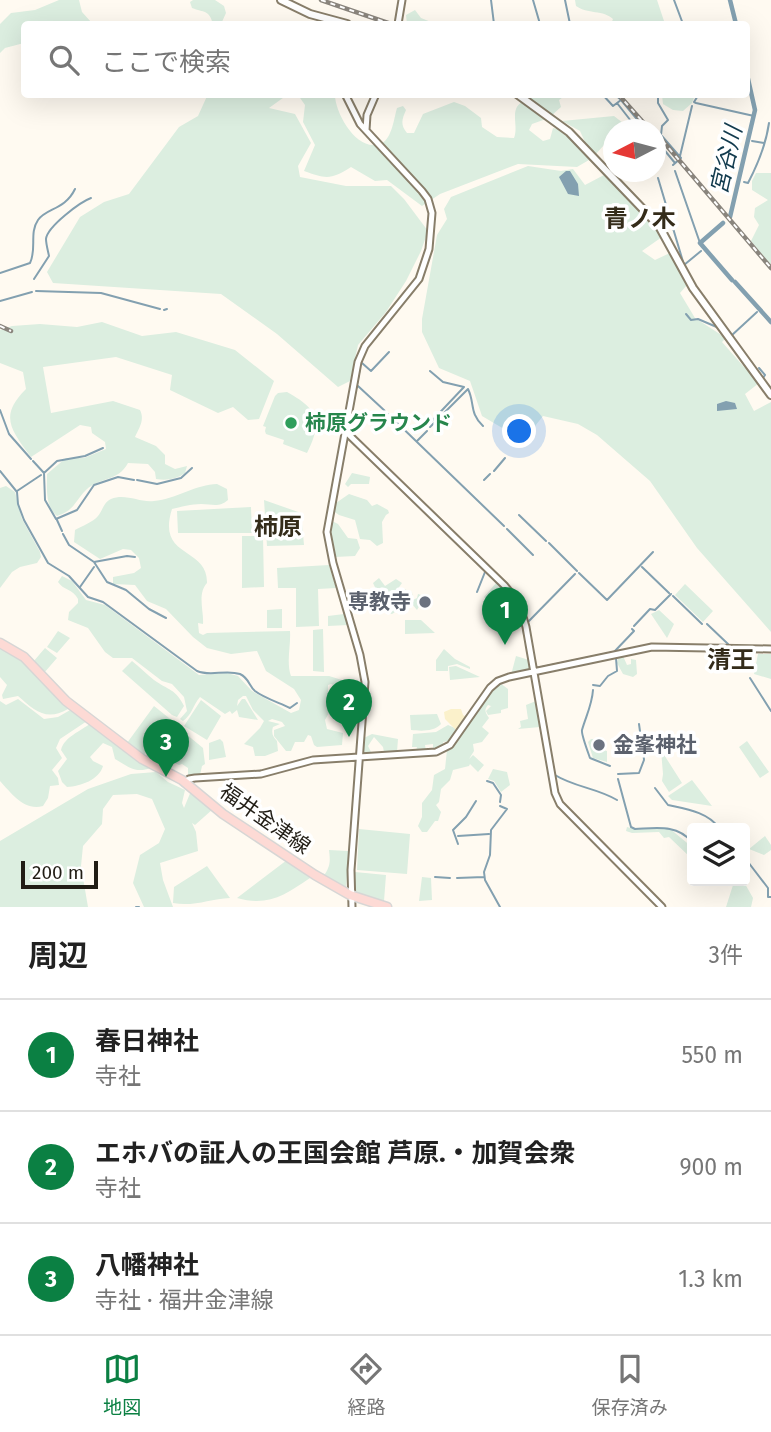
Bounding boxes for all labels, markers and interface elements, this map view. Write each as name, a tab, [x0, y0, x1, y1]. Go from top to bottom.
search box	[21, 21, 750, 98]
icon: search	[45, 41, 83, 79]
text: ここで検索	[101, 47, 231, 78]
north arrow	[603, 119, 666, 182]
water label: 宮谷川	[705, 120, 748, 197]
district label: 青ノ木	[604, 205, 676, 233]
place label: 柿原グラウンド	[305, 410, 452, 436]
your location	[502, 414, 536, 448]
marker: 柿原グラウンド	[283, 415, 299, 431]
district label: 柿原	[254, 513, 302, 541]
pin: 1	[482, 587, 528, 645]
place label: 専教寺	[348, 589, 411, 615]
marker: 専教寺	[417, 594, 433, 610]
district label: 清王	[707, 646, 755, 674]
pin: 2	[326, 679, 372, 737]
pin: 3	[143, 719, 189, 777]
place label: 金峯神社	[613, 732, 697, 758]
marker: 金峯神社	[591, 737, 607, 753]
street label: 福井金津線	[215, 778, 315, 860]
map controls	[687, 823, 750, 886]
button: layers	[687, 823, 750, 886]
scale bar	[21, 858, 98, 890]
text: 200 m	[32, 861, 84, 884]
text: 周辺	[28, 938, 88, 974]
text: 3件	[709, 941, 743, 969]
text: 春日神社	[95, 1026, 199, 1057]
text: 1	[46, 1041, 56, 1069]
text: 550 m	[681, 1041, 743, 1069]
text: 寺社	[95, 1062, 141, 1090]
text: エホバの証人の王国会館 芦原.・加賀会衆	[95, 1138, 575, 1169]
text: 2	[45, 1153, 57, 1181]
text: 900 m	[679, 1153, 743, 1181]
text: 寺社	[95, 1174, 141, 1202]
text: 八幡神社	[95, 1250, 199, 1281]
text: 3	[45, 1265, 57, 1293]
text: 1.3 km	[678, 1265, 743, 1293]
text: 寺社 · 福井金津線	[95, 1286, 274, 1314]
tab: 地図	[103, 1350, 141, 1419]
tab: 経路	[347, 1350, 386, 1419]
tab: 保存済み	[592, 1350, 668, 1419]

